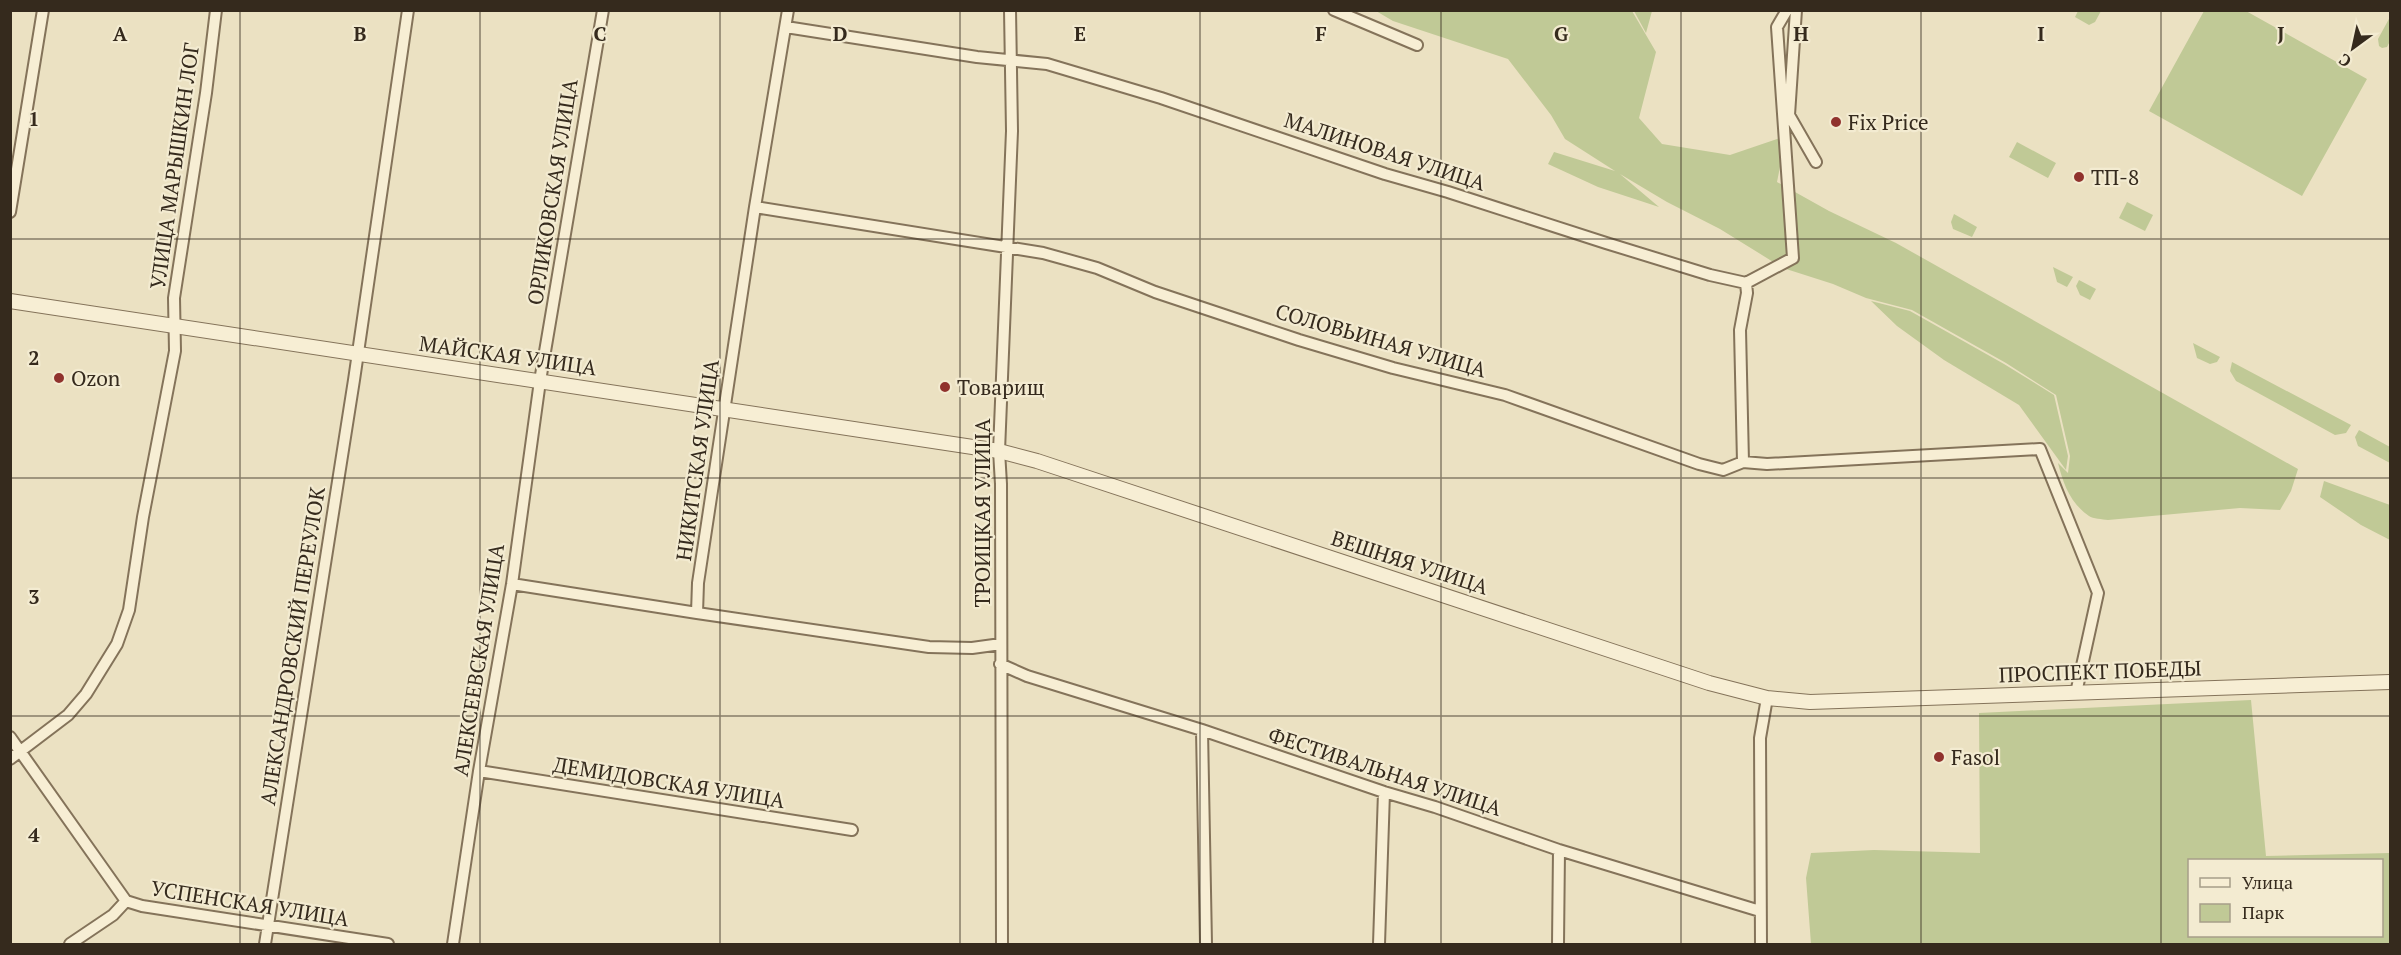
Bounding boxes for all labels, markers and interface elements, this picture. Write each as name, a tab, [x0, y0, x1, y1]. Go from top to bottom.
north arrow	[2323, 18, 2383, 78]
text: A	[113, 20, 128, 47]
text: B	[354, 20, 367, 47]
text: C	[593, 20, 607, 47]
text: D	[833, 20, 847, 47]
text: E	[1074, 20, 1086, 47]
text: F	[1315, 20, 1327, 47]
text: G	[1554, 20, 1568, 47]
text: H	[1793, 20, 1809, 47]
text: I	[2037, 20, 2045, 47]
text: J	[2277, 20, 2285, 47]
street label: УЛИЦА МАРЫШКИН ЛОГ	[143, 41, 205, 291]
text: С	[2334, 49, 2355, 73]
street label: ОРЛИКОВСКАЯ УЛИЦА	[520, 76, 584, 307]
text: 1	[28, 105, 40, 132]
street label: МАЛИНОВАЯ УЛИЦА	[1281, 105, 1490, 197]
place label: Fix Price	[1848, 108, 1929, 136]
marker: Fix Price	[1829, 115, 1843, 129]
place label: ТП-8	[2091, 163, 2139, 191]
marker: ТП-8	[2072, 170, 2086, 184]
street label: СОЛОВЬИНАЯ УЛИЦА	[1272, 297, 1490, 384]
street label: МАЙСКАЯ УЛИЦА	[417, 329, 599, 381]
text: 2	[28, 344, 40, 371]
street label: НИКИТСКАЯ УЛИЦА	[669, 357, 725, 563]
place label: Ozon	[71, 364, 121, 392]
marker: Ozon	[52, 371, 66, 385]
place label: Товарищ	[957, 373, 1045, 401]
marker: Товарищ	[938, 380, 952, 394]
street label: ТРОИЦКАЯ УЛИЦА	[968, 418, 996, 608]
street label: АЛЕКСАНДРОВСКИЙ ПЕРЕУЛОК	[253, 484, 331, 807]
street label: ВЕШНЯЯ УЛИЦА	[1328, 523, 1493, 601]
street label: АЛЕКСЕЕВСКАЯ УЛИЦА	[446, 541, 510, 778]
text: 3	[28, 583, 40, 610]
street label: ПРОСПЕКТ ПОБЕДЫ	[1998, 653, 2202, 689]
street label: ФЕСТИВАЛЬНАЯ УЛИЦА	[1265, 720, 1506, 822]
place label: Fasol	[1951, 743, 2000, 771]
street label: ДЕМИДОВСКАЯ УЛИЦА	[551, 750, 787, 814]
marker: Fasol	[1932, 750, 1946, 764]
text: 4	[28, 821, 40, 848]
legend	[2188, 859, 2383, 937]
text: Улица	[2242, 870, 2293, 894]
street label: УСПЕНСКАЯ УЛИЦА	[149, 874, 352, 933]
text: Парк	[2242, 900, 2284, 924]

